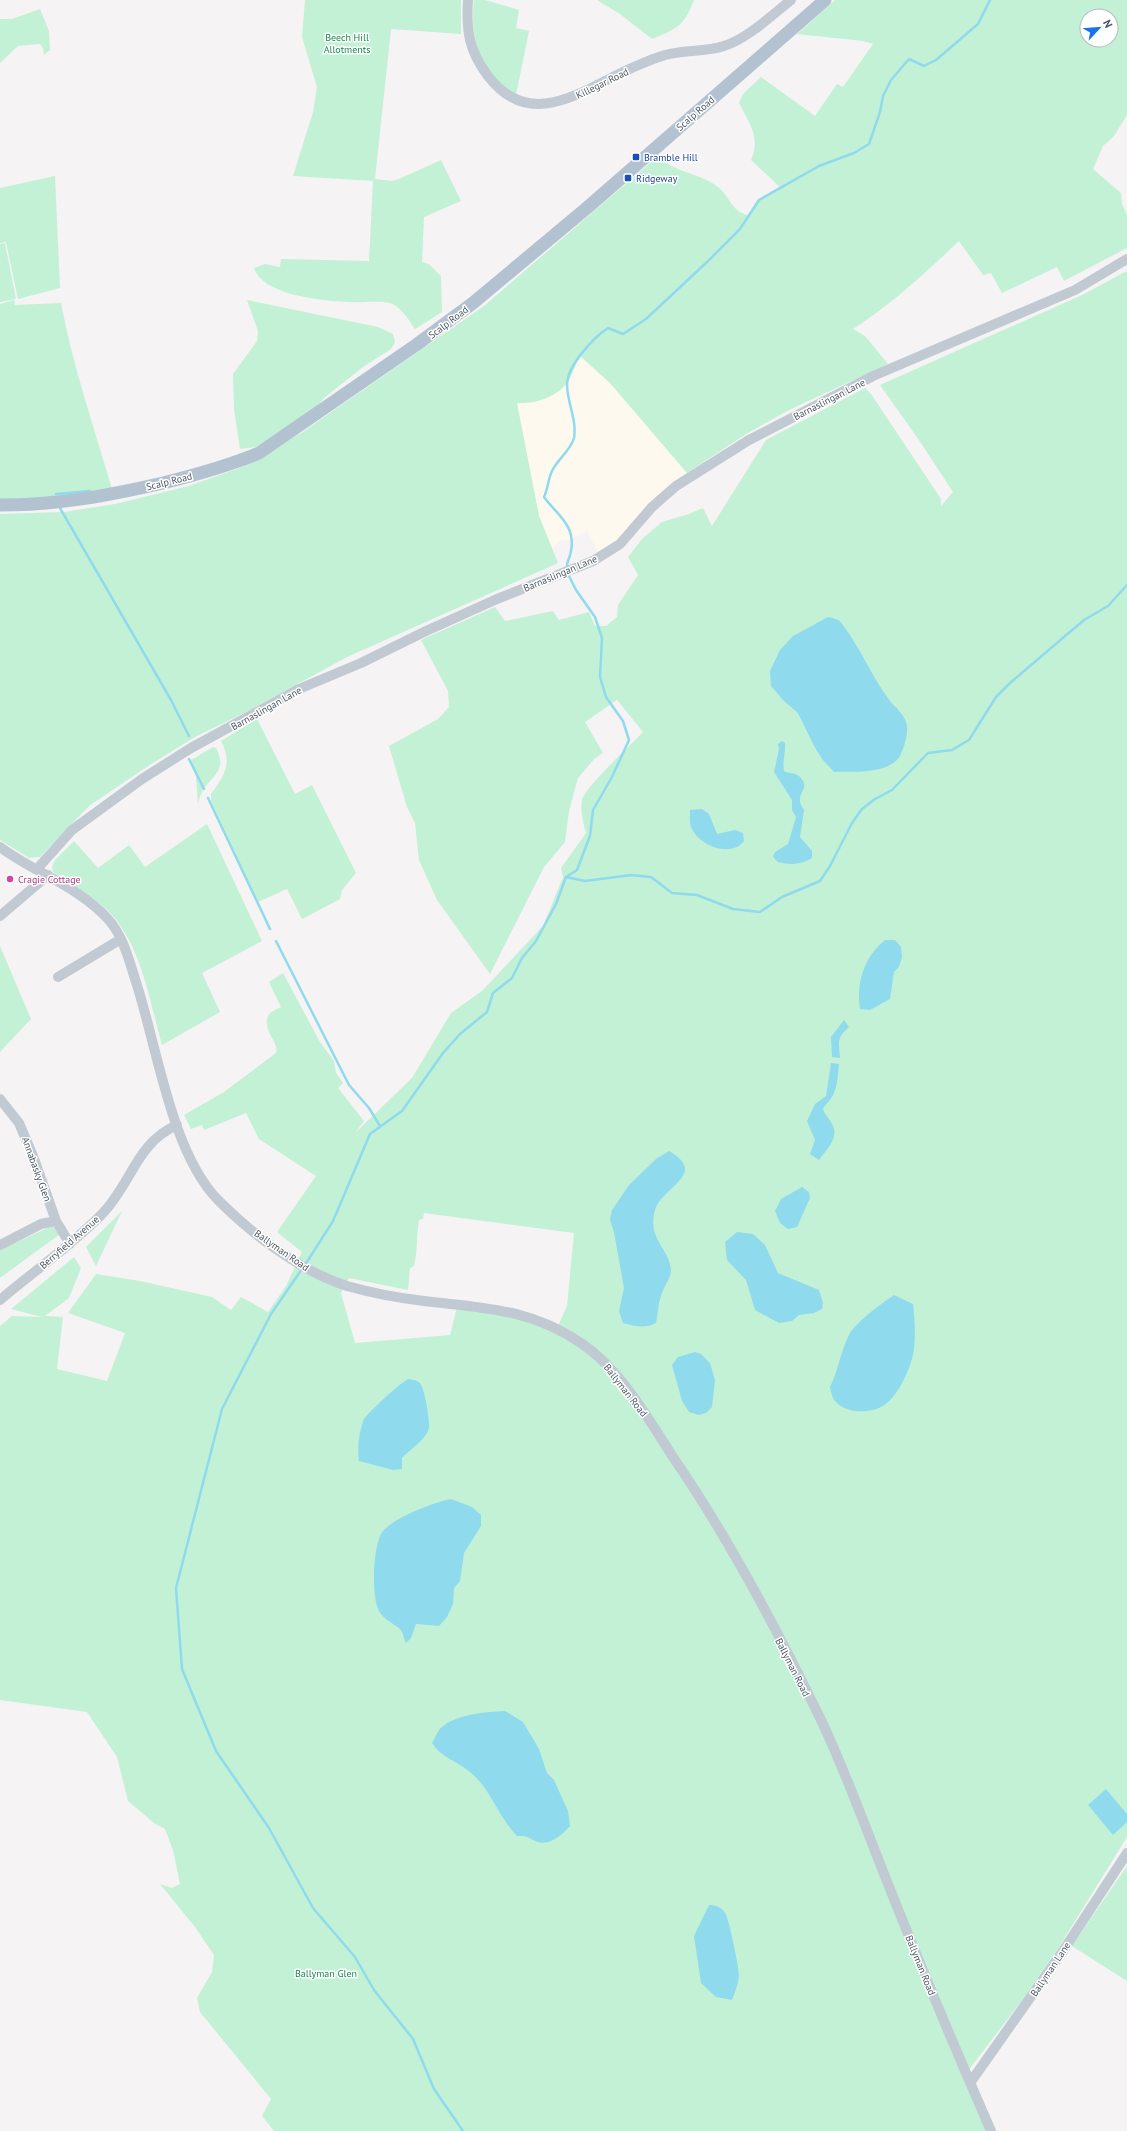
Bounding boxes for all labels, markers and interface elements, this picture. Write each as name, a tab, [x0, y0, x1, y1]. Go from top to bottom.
north arrow	[1079, 8, 1119, 48]
text: N	[1100, 17, 1116, 30]
park label: Beech Hill Allotments	[324, 31, 370, 56]
street label: Killegar Road	[574, 65, 631, 102]
street label: Scalp Road	[673, 93, 717, 134]
place label: Bramble Hill	[644, 151, 698, 164]
marker: Bramble Hill	[631, 152, 641, 162]
place label: Ridgeway	[636, 172, 678, 185]
marker: Ridgeway	[623, 173, 633, 183]
street label: Scalp Road	[426, 303, 471, 342]
street label: Barnaslingan Lane	[791, 376, 867, 423]
street label: Scalp Road	[145, 469, 193, 493]
street label: Barnaslingan Lane	[521, 552, 599, 595]
street label: Barnaslingan Lane	[229, 684, 304, 733]
place label: Cragie Cottage	[18, 873, 81, 886]
marker: Cragie Cottage	[5, 874, 15, 884]
street label: Annabasky Glen	[19, 1135, 54, 1203]
street label: Berryfield Avenue	[37, 1213, 102, 1272]
street label: Ballyman Road	[252, 1227, 312, 1274]
street label: Ballyman Road	[601, 1361, 650, 1419]
street label: Ballyman Road	[772, 1636, 813, 1699]
street label: Ballyman Road	[903, 1933, 938, 1997]
street label: Ballyman Lane	[1027, 1940, 1073, 1999]
park label: Ballyman Glen	[295, 1967, 357, 1980]

